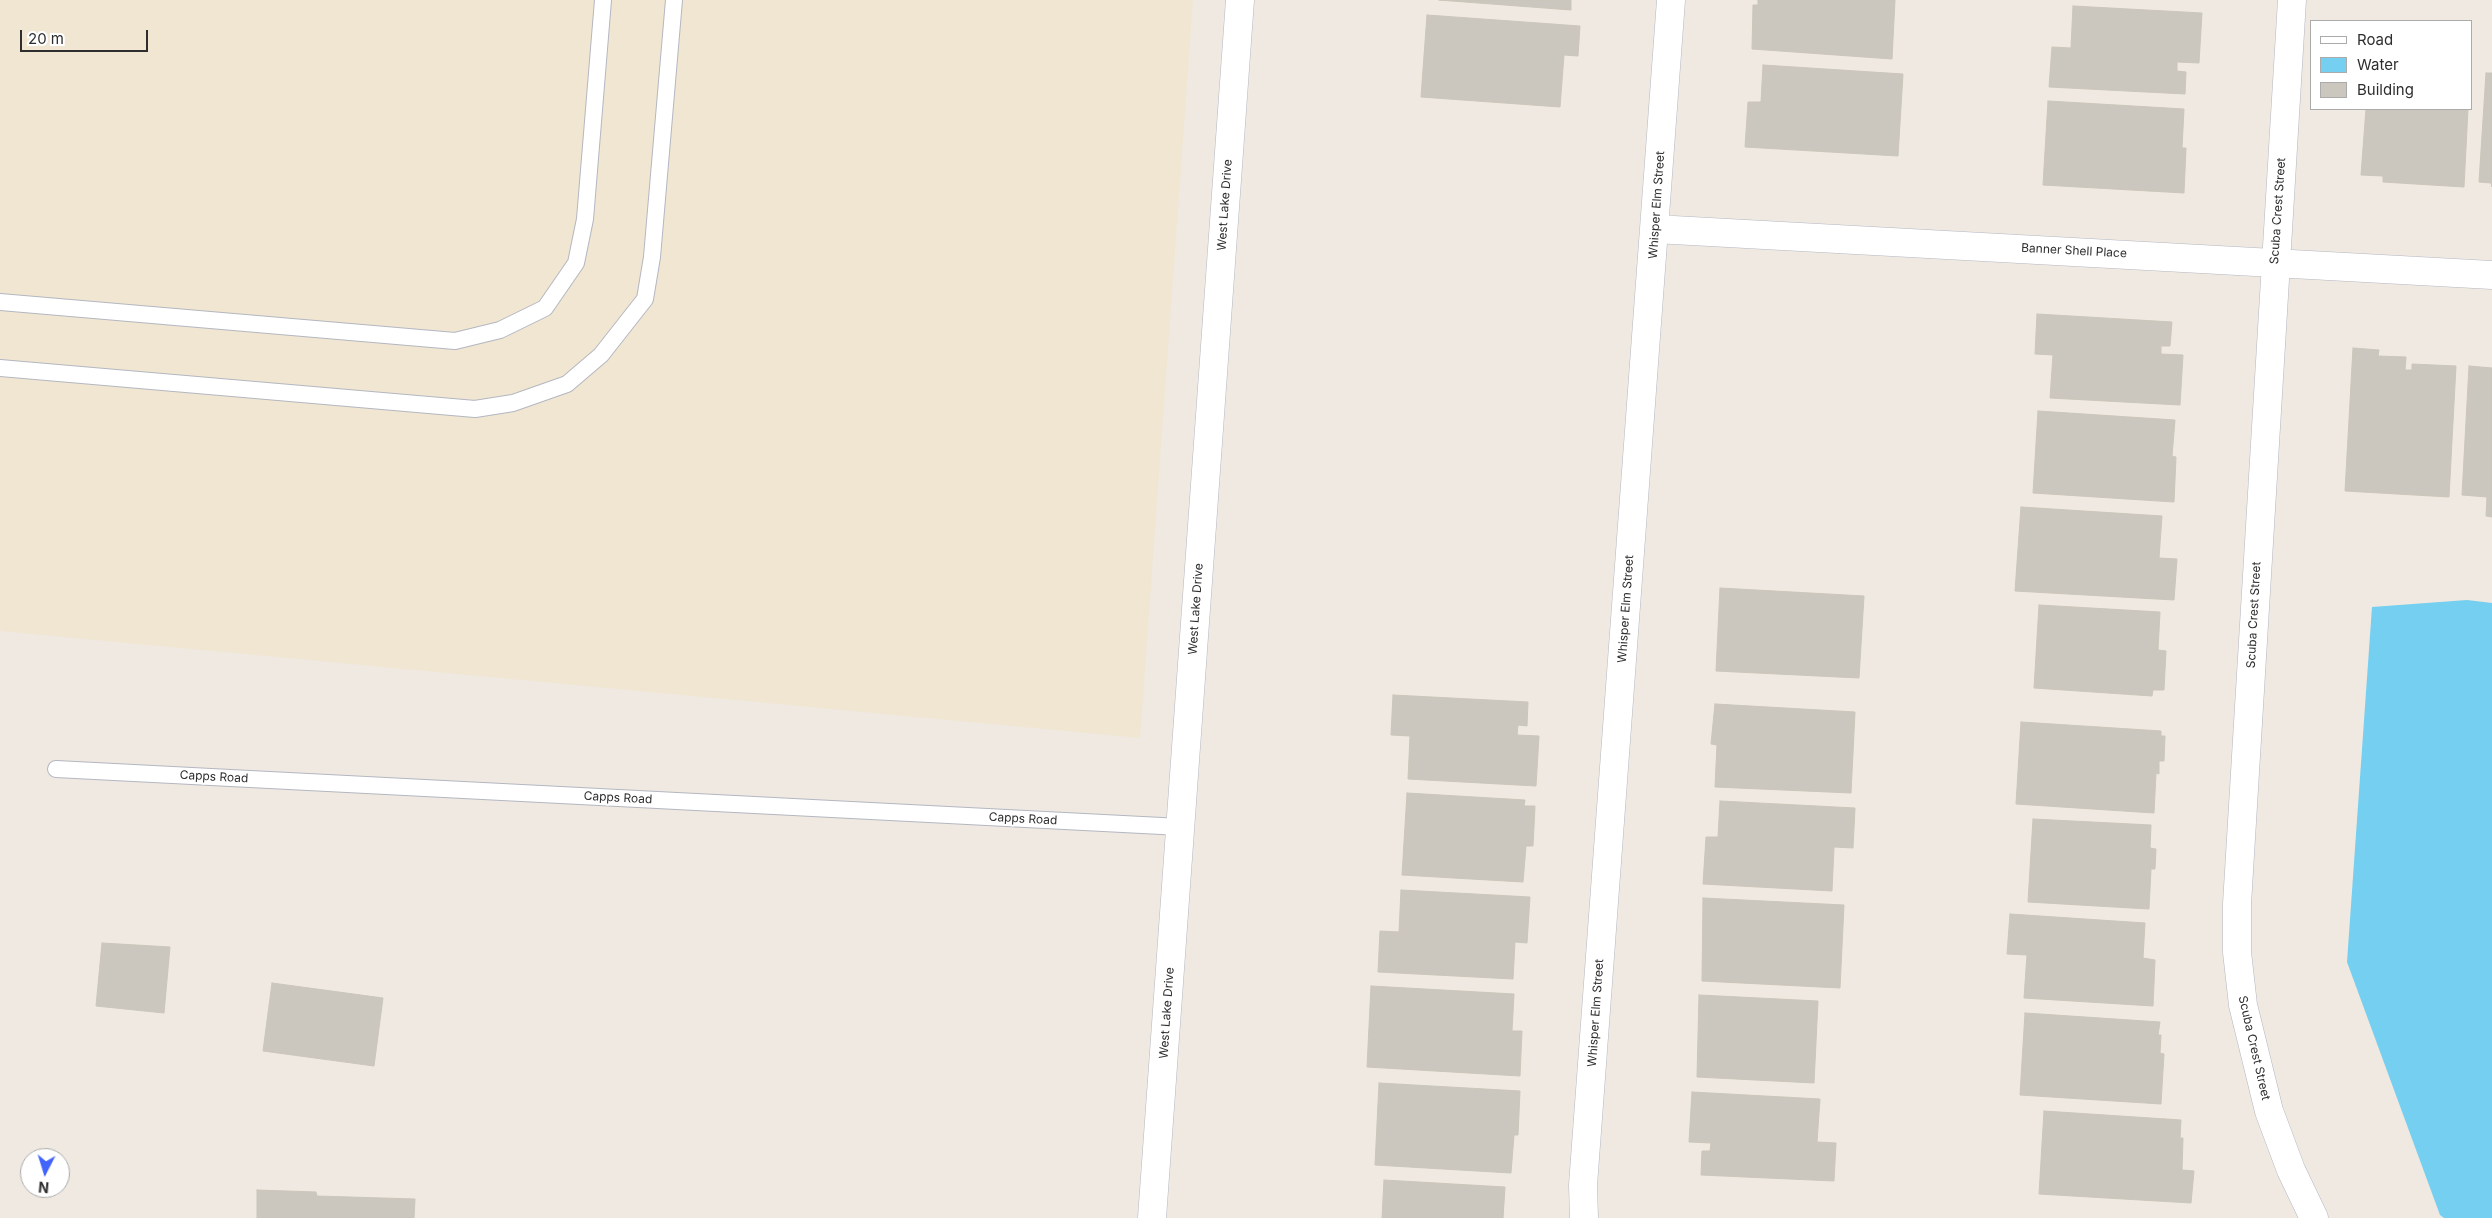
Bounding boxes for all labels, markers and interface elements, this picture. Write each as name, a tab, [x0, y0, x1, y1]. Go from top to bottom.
scale bar	[22, 20, 150, 52]
legend	[2310, 20, 2472, 110]
text: 20 m	[28, 29, 64, 48]
text: Road	[2357, 30, 2393, 49]
text: Water	[2357, 55, 2399, 74]
text: Building	[2357, 80, 2414, 99]
street label: Whisper Elm Street	[1646, 150, 1668, 260]
street label: Scuba Crest Street	[2267, 157, 2289, 265]
street label: West Lake Drive	[1215, 159, 1235, 251]
street label: Banner Shell Place	[2021, 241, 2127, 261]
street label: Whisper Elm Street	[1615, 554, 1637, 664]
street label: Scuba Crest Street	[2244, 561, 2264, 669]
street label: West Lake Drive	[1186, 563, 1206, 655]
street label: Capps Road	[179, 768, 249, 786]
street label: Capps Road	[583, 789, 653, 807]
street label: Capps Road	[988, 810, 1058, 828]
street label: Whisper Elm Street	[1585, 958, 1607, 1068]
street label: West Lake Drive	[1157, 967, 1177, 1059]
street label: Scuba Crest Street	[2235, 994, 2273, 1102]
north arrow	[20, 1148, 70, 1198]
text: N	[38, 1179, 50, 1196]

